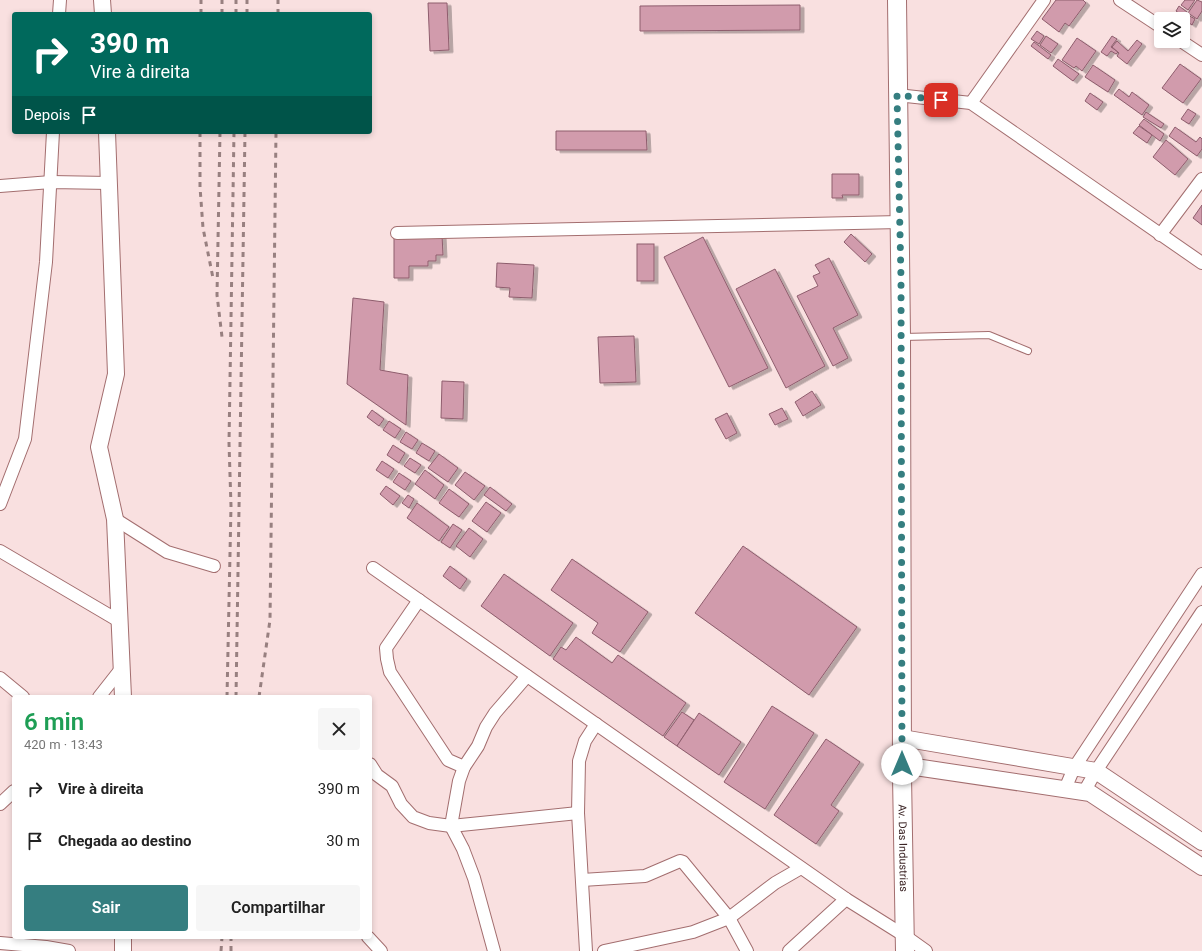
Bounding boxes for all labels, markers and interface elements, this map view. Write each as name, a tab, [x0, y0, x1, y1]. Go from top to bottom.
map controls	[1154, 12, 1190, 48]
button: layers	[1154, 12, 1190, 48]
text: 390 m	[90, 27, 169, 60]
icon: right	[24, 28, 76, 80]
text: Vire à direita	[90, 61, 190, 82]
pin	[924, 83, 958, 117]
icon: arrive	[930, 89, 952, 111]
icon: arrive	[78, 104, 100, 126]
text: Depois	[24, 106, 70, 124]
text: 6 min	[24, 708, 84, 736]
button: close	[318, 708, 360, 750]
text: 420 m · 13:43	[24, 737, 103, 752]
position arrow	[881, 743, 923, 785]
icon: right	[24, 778, 46, 800]
text: Vire à direita	[58, 780, 144, 798]
text: 390 m	[318, 780, 360, 798]
street label: Av. Das Industrias	[895, 804, 910, 892]
icon: arrive	[24, 830, 46, 852]
text: Chegada ao destino	[58, 832, 192, 850]
text: 30 m	[326, 832, 360, 850]
button: Sair	[24, 885, 188, 931]
button: Compartilhar	[196, 885, 360, 931]

